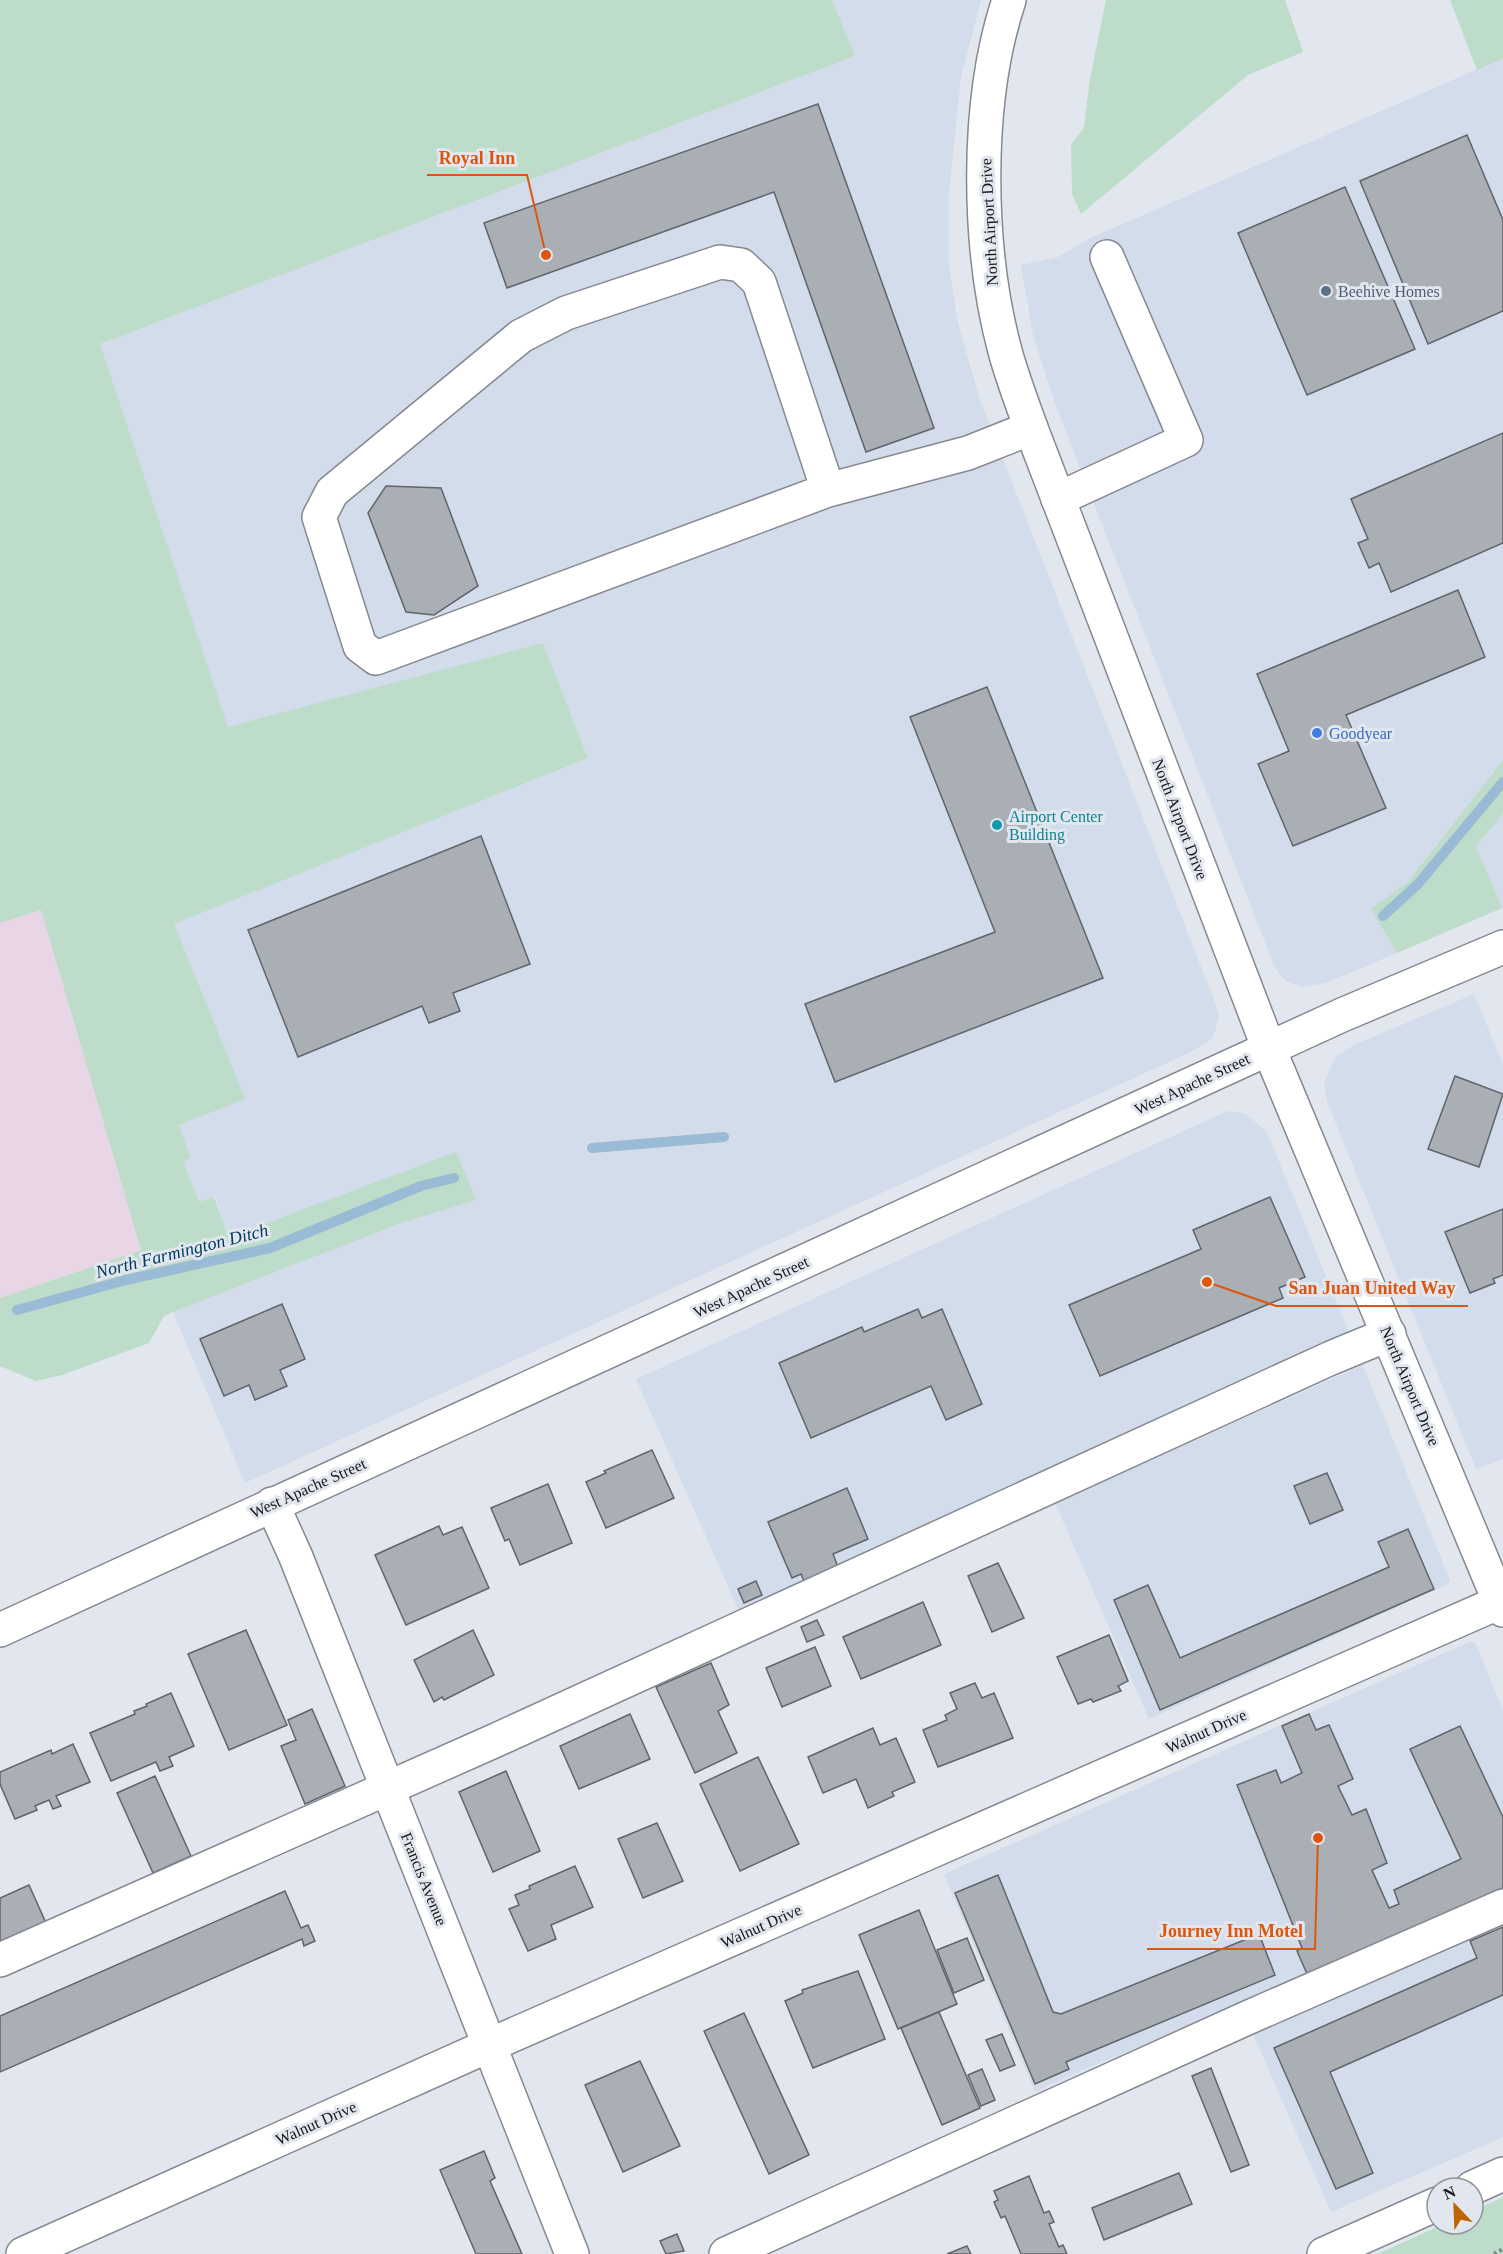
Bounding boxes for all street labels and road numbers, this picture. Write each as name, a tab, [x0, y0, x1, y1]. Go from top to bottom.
street label: North Airport Drive	[977, 158, 1002, 286]
street label: North Airport Drive	[1148, 756, 1211, 882]
street label: West Apache Street	[1132, 1050, 1253, 1119]
street label: West Apache Street	[691, 1253, 812, 1322]
street label: North Airport Drive	[1376, 1324, 1443, 1449]
street label: West Apache Street	[247, 1455, 369, 1522]
street label: Walnut Drive	[1163, 1706, 1249, 1756]
street label: Francis Avenue	[398, 1830, 450, 1928]
street label: Walnut Drive	[718, 1901, 804, 1951]
street label: Walnut Drive	[273, 2098, 359, 2148]

